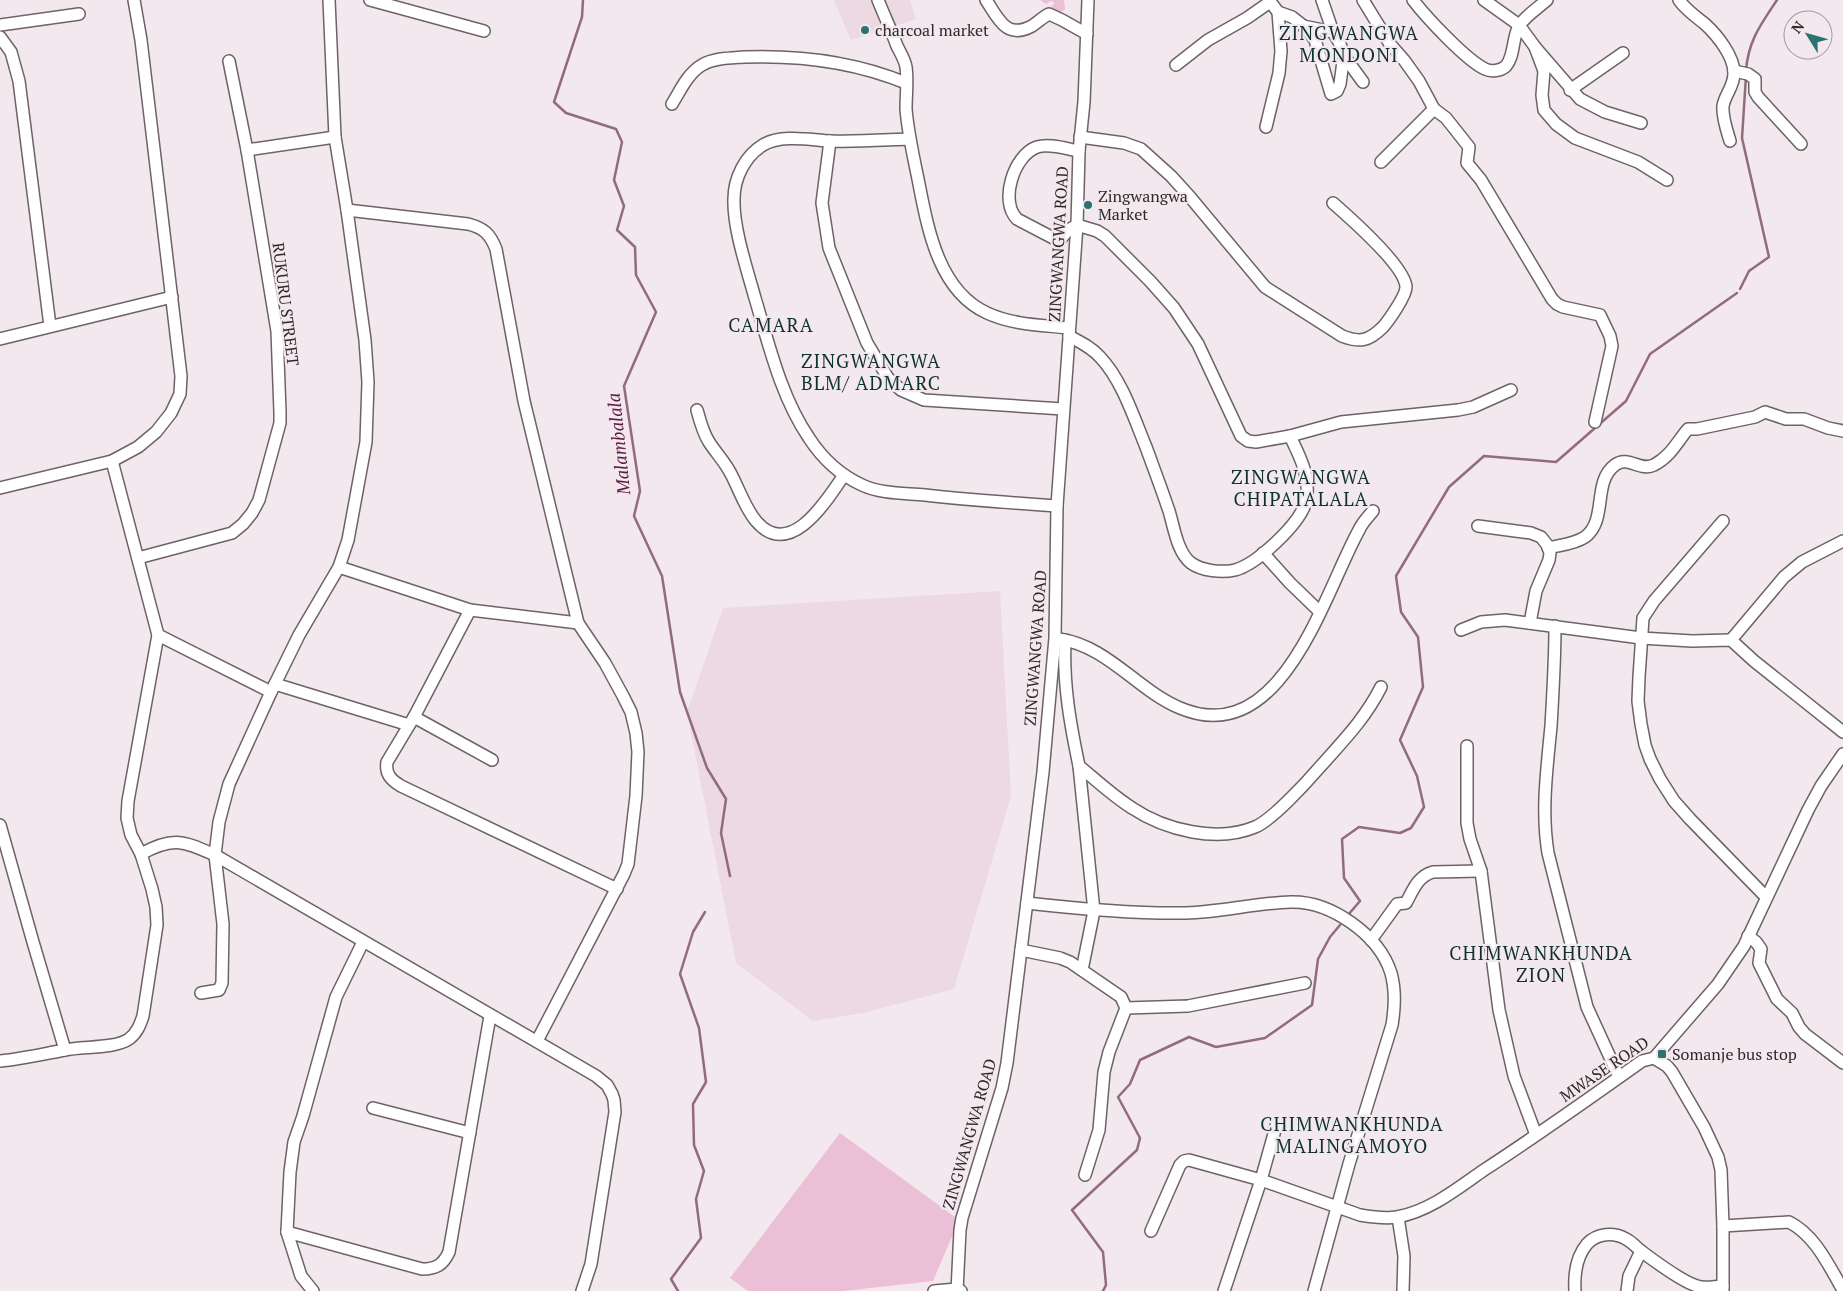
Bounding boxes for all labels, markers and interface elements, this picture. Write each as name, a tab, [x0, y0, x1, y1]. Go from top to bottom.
north arrow	[1783, 10, 1833, 60]
text: N	[1786, 17, 1808, 37]
place label: charcoal market	[875, 19, 989, 41]
district label: ZINGWANGWA MONDONI	[1279, 20, 1419, 67]
marker: charcoal market	[859, 24, 871, 36]
street label: ZINGWANGWA ROAD	[1043, 165, 1073, 323]
place label: Zingwangwa Market	[1098, 185, 1188, 225]
marker: Zingwangwa Market	[1082, 199, 1094, 211]
street label: RUKURU STREET	[268, 241, 304, 367]
district label: CAMARA	[728, 312, 814, 337]
district label: ZINGWANGWA BLM/ ADMARC	[801, 348, 941, 395]
water label: Malambalala	[601, 392, 635, 497]
district label: ZINGWANGWA CHIPATALALA	[1231, 464, 1371, 511]
street label: ZINGWANGWA ROAD	[1019, 569, 1051, 727]
district label: CHIMWANKHUNDA ZION	[1449, 940, 1633, 987]
street label: MWASE ROAD	[1555, 1031, 1653, 1107]
place label: Somanje bus stop	[1672, 1043, 1797, 1065]
marker: Somanje bus stop	[1656, 1048, 1668, 1060]
street label: ZINGWANGWA ROAD	[937, 1056, 1001, 1212]
district label: CHIMWANKHUNDA MALINGAMOYO	[1260, 1111, 1444, 1158]

